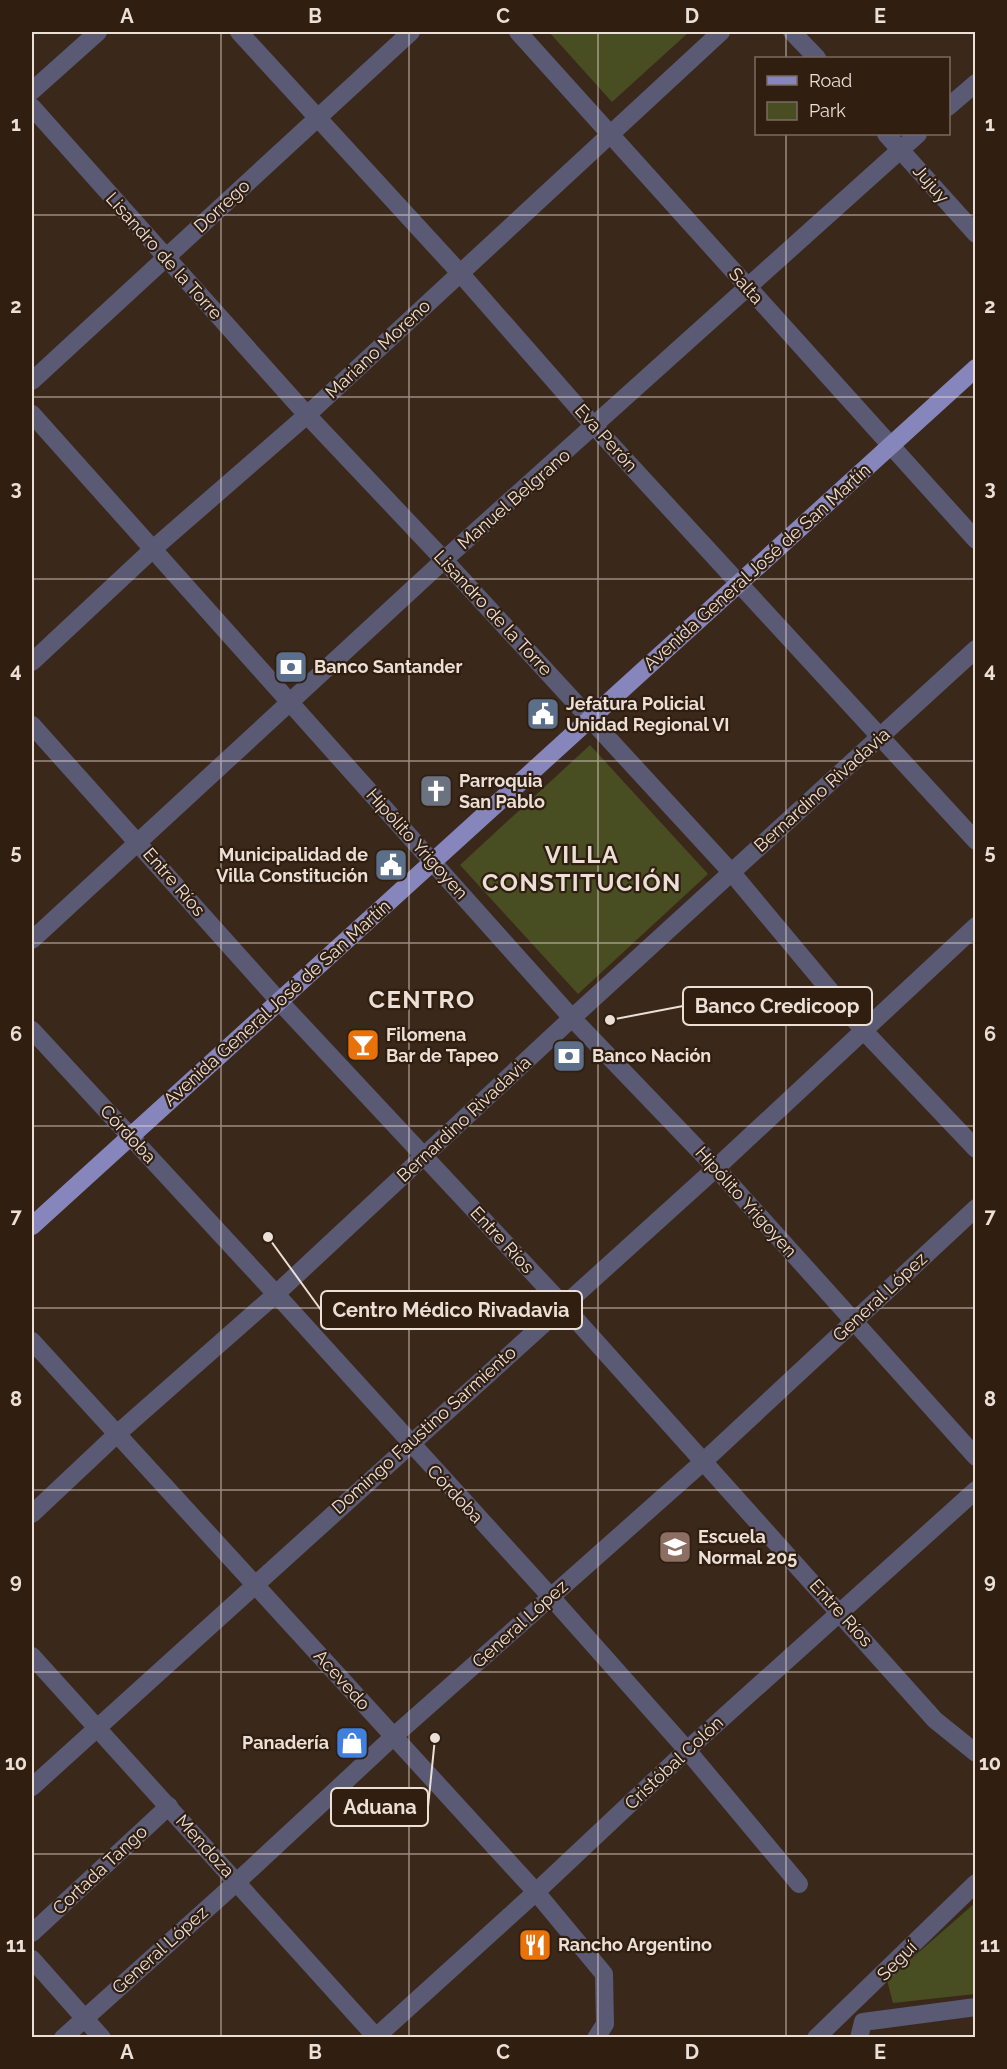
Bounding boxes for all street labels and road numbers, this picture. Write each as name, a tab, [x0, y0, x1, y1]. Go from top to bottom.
street label: Jujuy	[909, 160, 954, 207]
street label: Dorrego	[190, 174, 254, 237]
street label: Lisandro de la Torre	[102, 188, 227, 324]
street label: Salta	[725, 263, 768, 308]
street label: Mariano Moreno	[321, 295, 435, 403]
street label: Eva Perón	[571, 400, 642, 476]
street label: Manuel Belgrano	[453, 444, 574, 553]
street label: Avenida General José de San Martín	[639, 459, 874, 674]
street label: Lisandro de la Torre	[430, 546, 557, 680]
street label: Bernardino Rivadavia	[750, 723, 894, 856]
street label: Hipólito Yrigoyen	[362, 784, 472, 903]
street label: Entre Ríos	[139, 843, 210, 920]
street label: Avenida General José de San Martín	[159, 895, 394, 1110]
street label: Bernardino Rivadavia	[393, 1051, 535, 1186]
street label: Córdoba	[96, 1100, 161, 1167]
street label: Hipólito Yrigoyen	[691, 1142, 801, 1261]
street label: Entre Ríos	[466, 1202, 539, 1278]
street label: General López	[828, 1248, 931, 1346]
street label: Domingo Faustino Sarmiento	[327, 1341, 520, 1518]
street label: Córdoba	[423, 1460, 488, 1527]
street label: General López	[468, 1575, 572, 1672]
street label: Entre Ríos	[806, 1575, 877, 1651]
street label: Acevedo	[310, 1645, 375, 1714]
street label: Cristóbal Colón	[620, 1712, 727, 1814]
street label: Mendoza	[172, 1810, 239, 1881]
street label: Cortada Tango	[48, 1820, 151, 1919]
street label: General López	[108, 1901, 212, 1998]
street label: Seguí	[873, 1936, 921, 1985]

